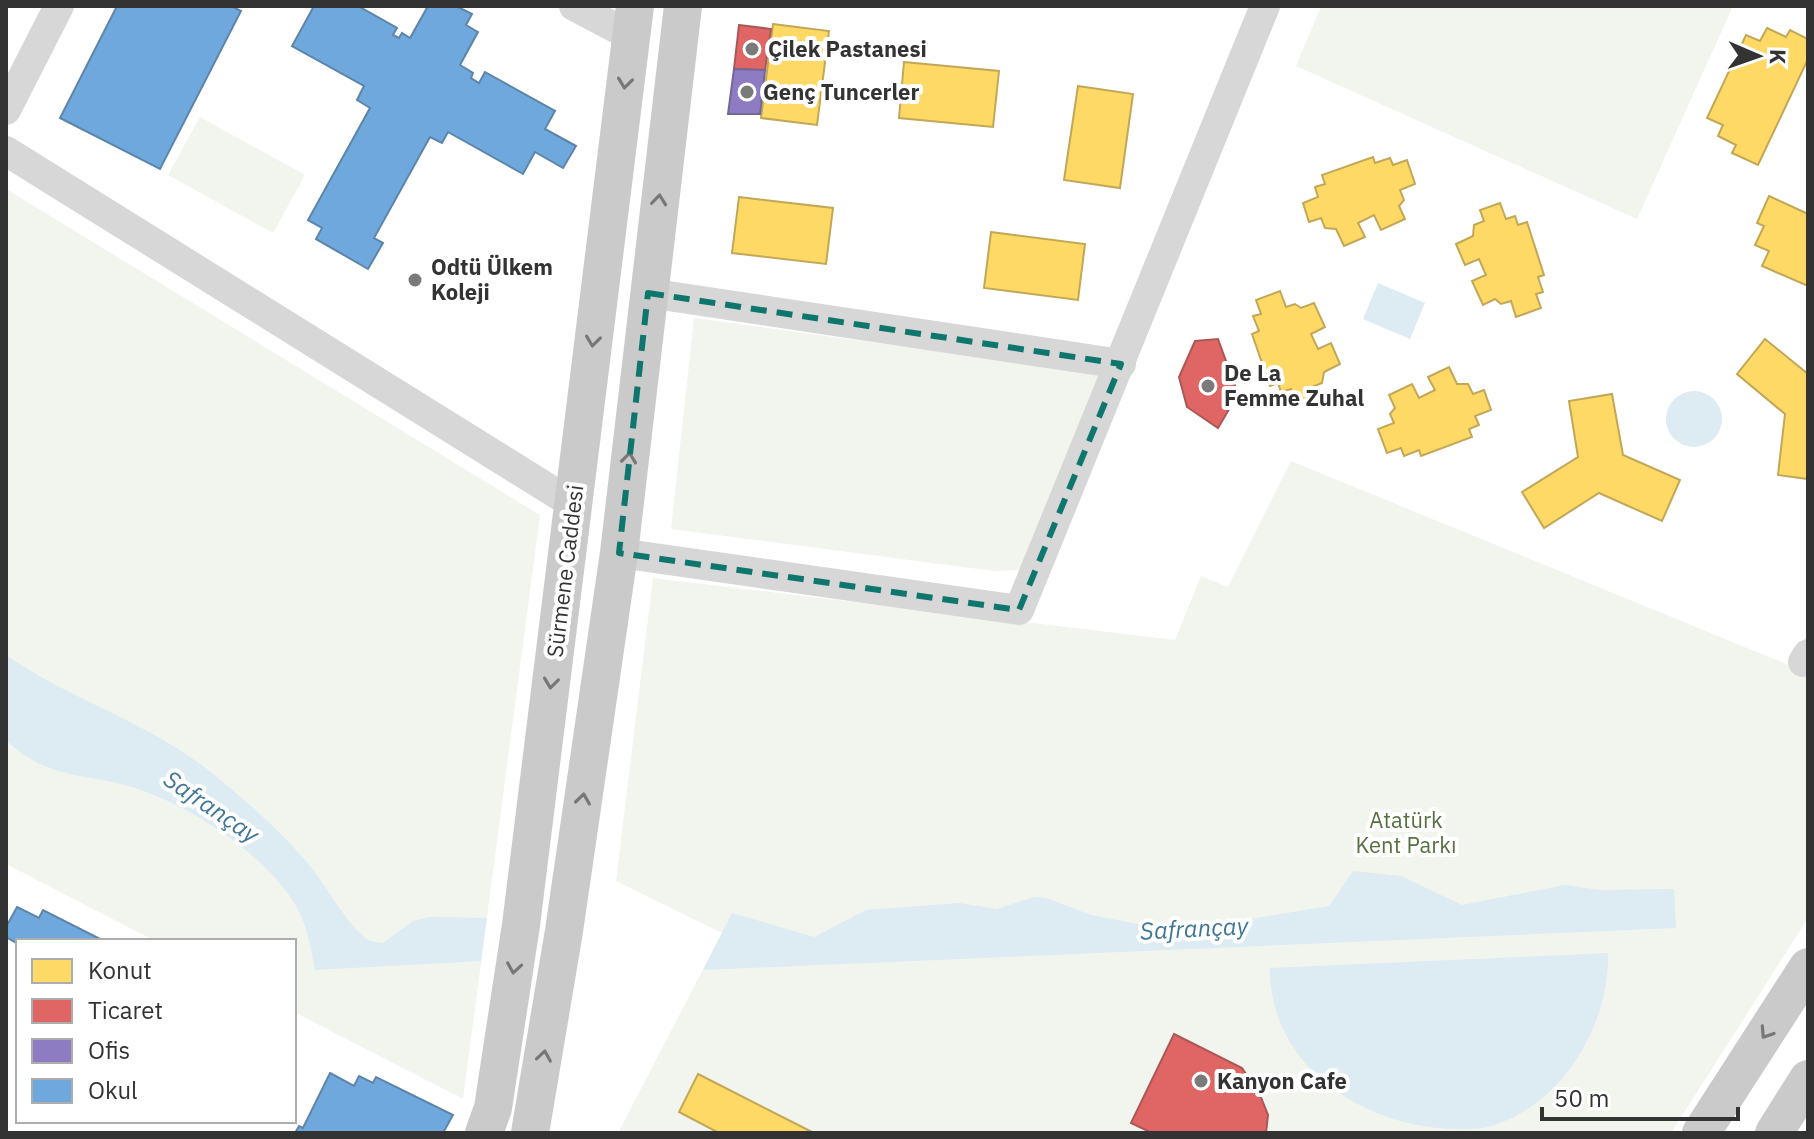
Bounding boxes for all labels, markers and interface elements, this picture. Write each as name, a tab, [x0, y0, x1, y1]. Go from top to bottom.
north arrow	[1718, 16, 1798, 96]
place label: Çilek Pastanesi	[768, 34, 927, 63]
marker: Çilek Pastanesi	[743, 40, 761, 58]
text: K	[1764, 49, 1793, 66]
one-way arrow	[617, 77, 634, 90]
place label: Genç Tuncerler	[763, 77, 919, 106]
marker: Genç Tuncerler	[738, 83, 756, 101]
one-way arrow	[650, 193, 667, 206]
place label: Odtü Ülkem Koleji	[431, 252, 553, 306]
marker: Odtü Ülkem Koleji	[406, 271, 424, 289]
one-way arrow	[585, 335, 602, 348]
place label: De La Femme Zuhal	[1224, 358, 1364, 412]
marker: De La Femme Zuhal	[1199, 377, 1217, 395]
one-way arrow	[620, 452, 637, 465]
street label: Sürmene Caddesi	[540, 483, 589, 659]
one-way arrow	[543, 676, 560, 690]
water label: Safrançay	[158, 763, 267, 850]
one-way arrow	[574, 792, 591, 806]
park label: Atatürk Kent Parkı	[1356, 805, 1456, 859]
water label: Safrançay	[1139, 909, 1250, 947]
legend	[16, 939, 296, 1123]
text: Konut	[88, 954, 152, 986]
one-way arrow	[506, 962, 523, 975]
text: Ticaret	[88, 994, 163, 1026]
one-way arrow	[1760, 1024, 1775, 1039]
text: Ofis	[88, 1034, 130, 1066]
one-way arrow	[535, 1050, 552, 1063]
place label: Kanyon Cafe	[1217, 1066, 1347, 1095]
scale bar	[1542, 1071, 1738, 1121]
marker: Kanyon Cafe	[1192, 1072, 1210, 1090]
text: Okul	[88, 1074, 138, 1106]
text: 50 m	[1554, 1082, 1609, 1114]

